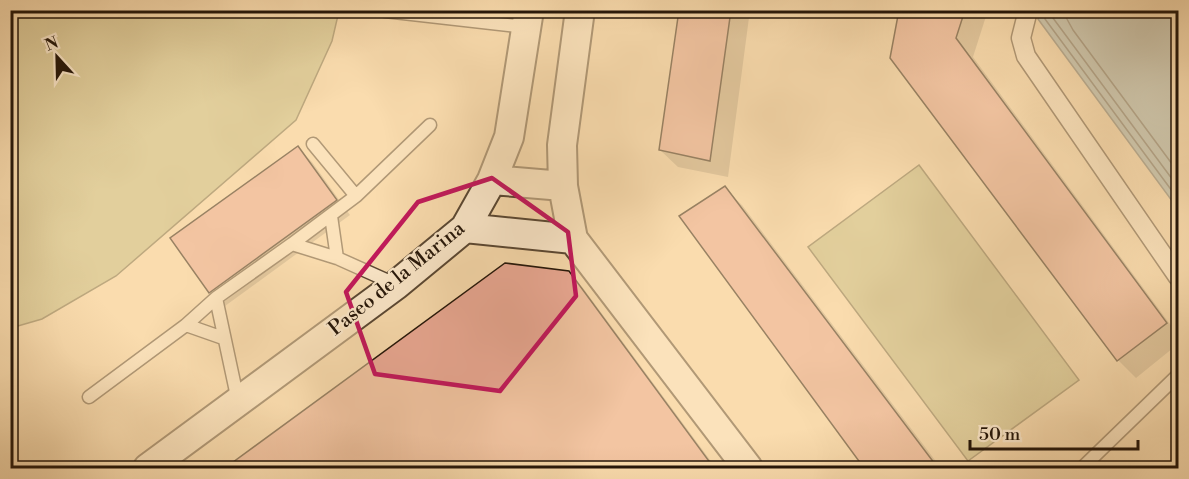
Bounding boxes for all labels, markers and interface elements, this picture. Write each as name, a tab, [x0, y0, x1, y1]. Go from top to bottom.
north arrow	[27, 27, 87, 87]
text: N	[42, 32, 62, 56]
street label: Paseo de la Marina	[324, 216, 471, 342]
scale bar	[970, 413, 1138, 451]
text: 50 m	[979, 423, 1021, 446]

